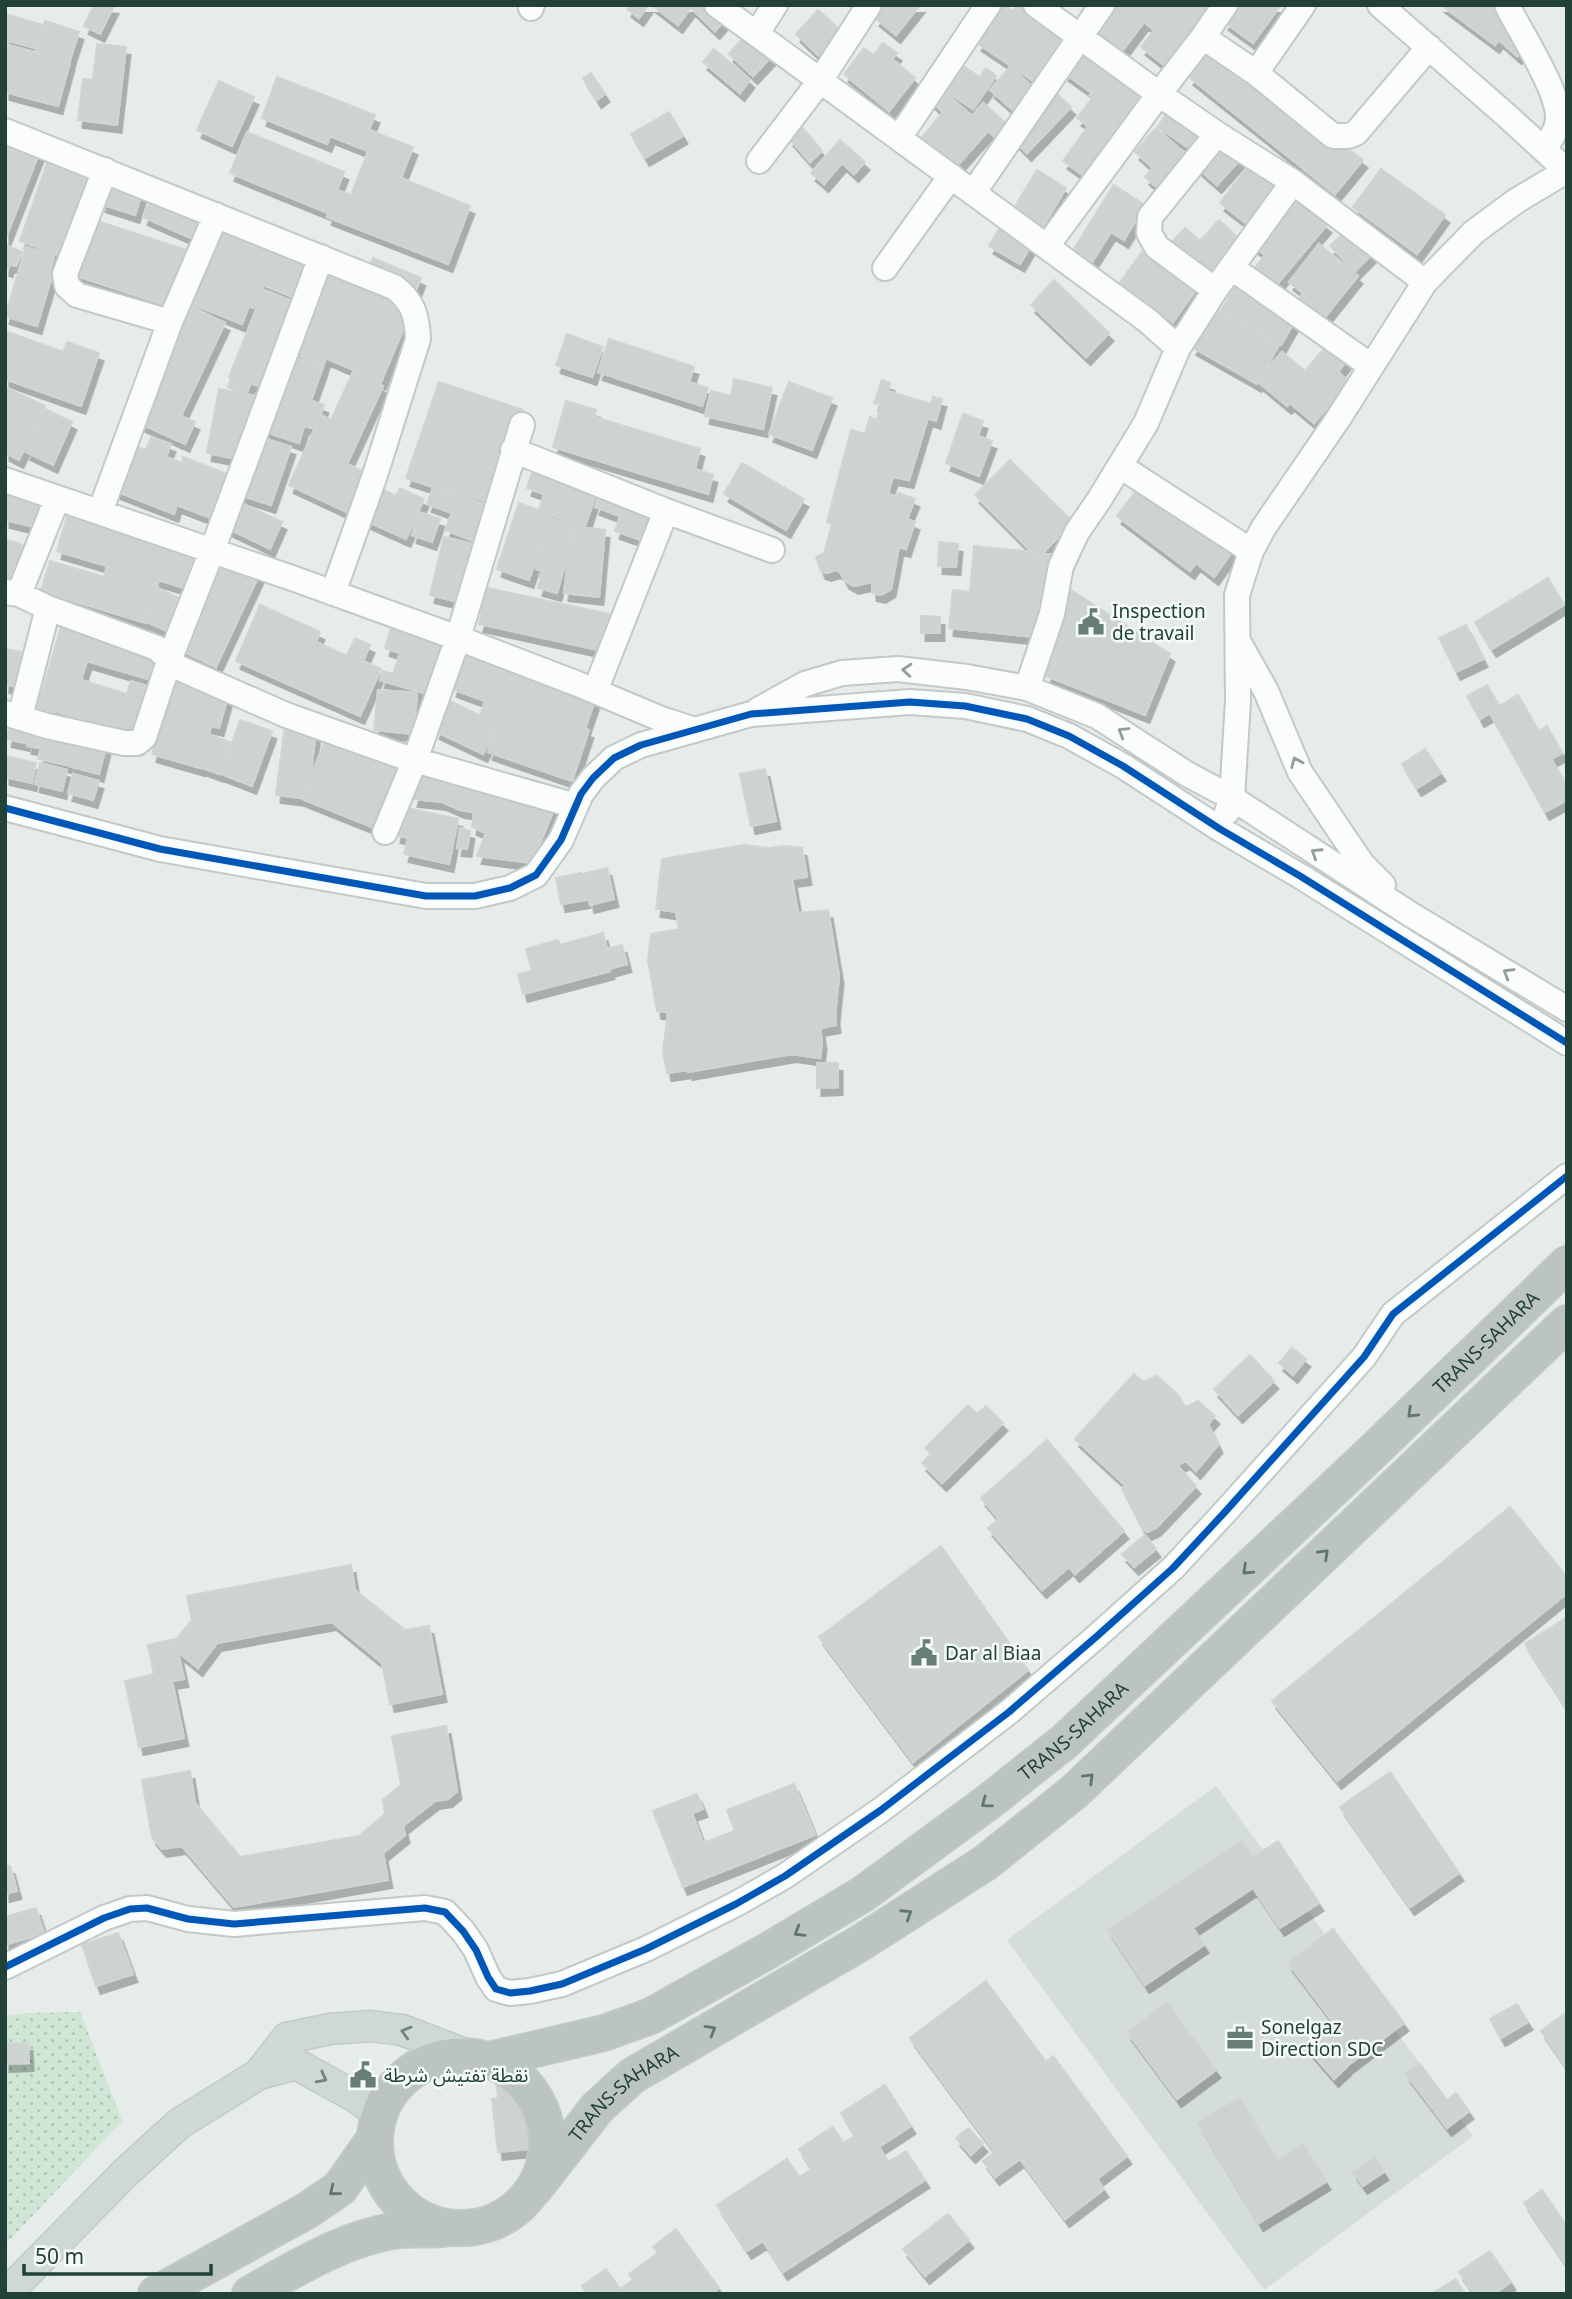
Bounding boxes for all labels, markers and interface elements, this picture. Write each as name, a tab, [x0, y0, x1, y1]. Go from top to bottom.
place label: Inspection de travail	[1112, 598, 1206, 646]
public building icon: Inspection de travail	[1076, 607, 1106, 637]
one-way arrow	[901, 663, 912, 678]
one-way arrow	[1117, 727, 1130, 740]
one-way arrow	[1290, 757, 1304, 769]
one-way arrow	[1310, 848, 1323, 861]
one-way arrow	[1503, 969, 1516, 982]
street label: TRANS-SAHARA	[1427, 1284, 1545, 1400]
one-way arrow	[1407, 1405, 1420, 1418]
one-way arrow	[1316, 1549, 1329, 1562]
one-way arrow	[1242, 1562, 1255, 1574]
public building icon: Dar al Biaa	[909, 1638, 939, 1668]
place label: Dar al Biaa	[945, 1640, 1041, 1666]
street label: TRANS-SAHARA	[1013, 1675, 1134, 1786]
one-way arrow	[1080, 1773, 1093, 1786]
one-way arrow	[982, 1795, 994, 1807]
one-way arrow	[899, 1909, 912, 1922]
one-way arrow	[794, 1924, 807, 1937]
place label: Sonelgaz Direction SDC	[1261, 2014, 1383, 2062]
office icon: Sonelgaz Direction SDC	[1225, 2023, 1255, 2053]
one-way arrow	[704, 2025, 717, 2038]
one-way arrow	[400, 2026, 412, 2040]
street label: TRANS-SAHARA	[563, 2038, 684, 2147]
public building icon: نقطة تفتيش شرطة	[348, 2060, 378, 2090]
place label: نقطة تفتيش شرطة	[384, 2062, 528, 2088]
one-way arrow	[315, 2070, 327, 2083]
one-way arrow	[330, 2183, 342, 2196]
scale bar	[24, 2232, 212, 2276]
text: 50 m	[35, 2242, 84, 2270]

